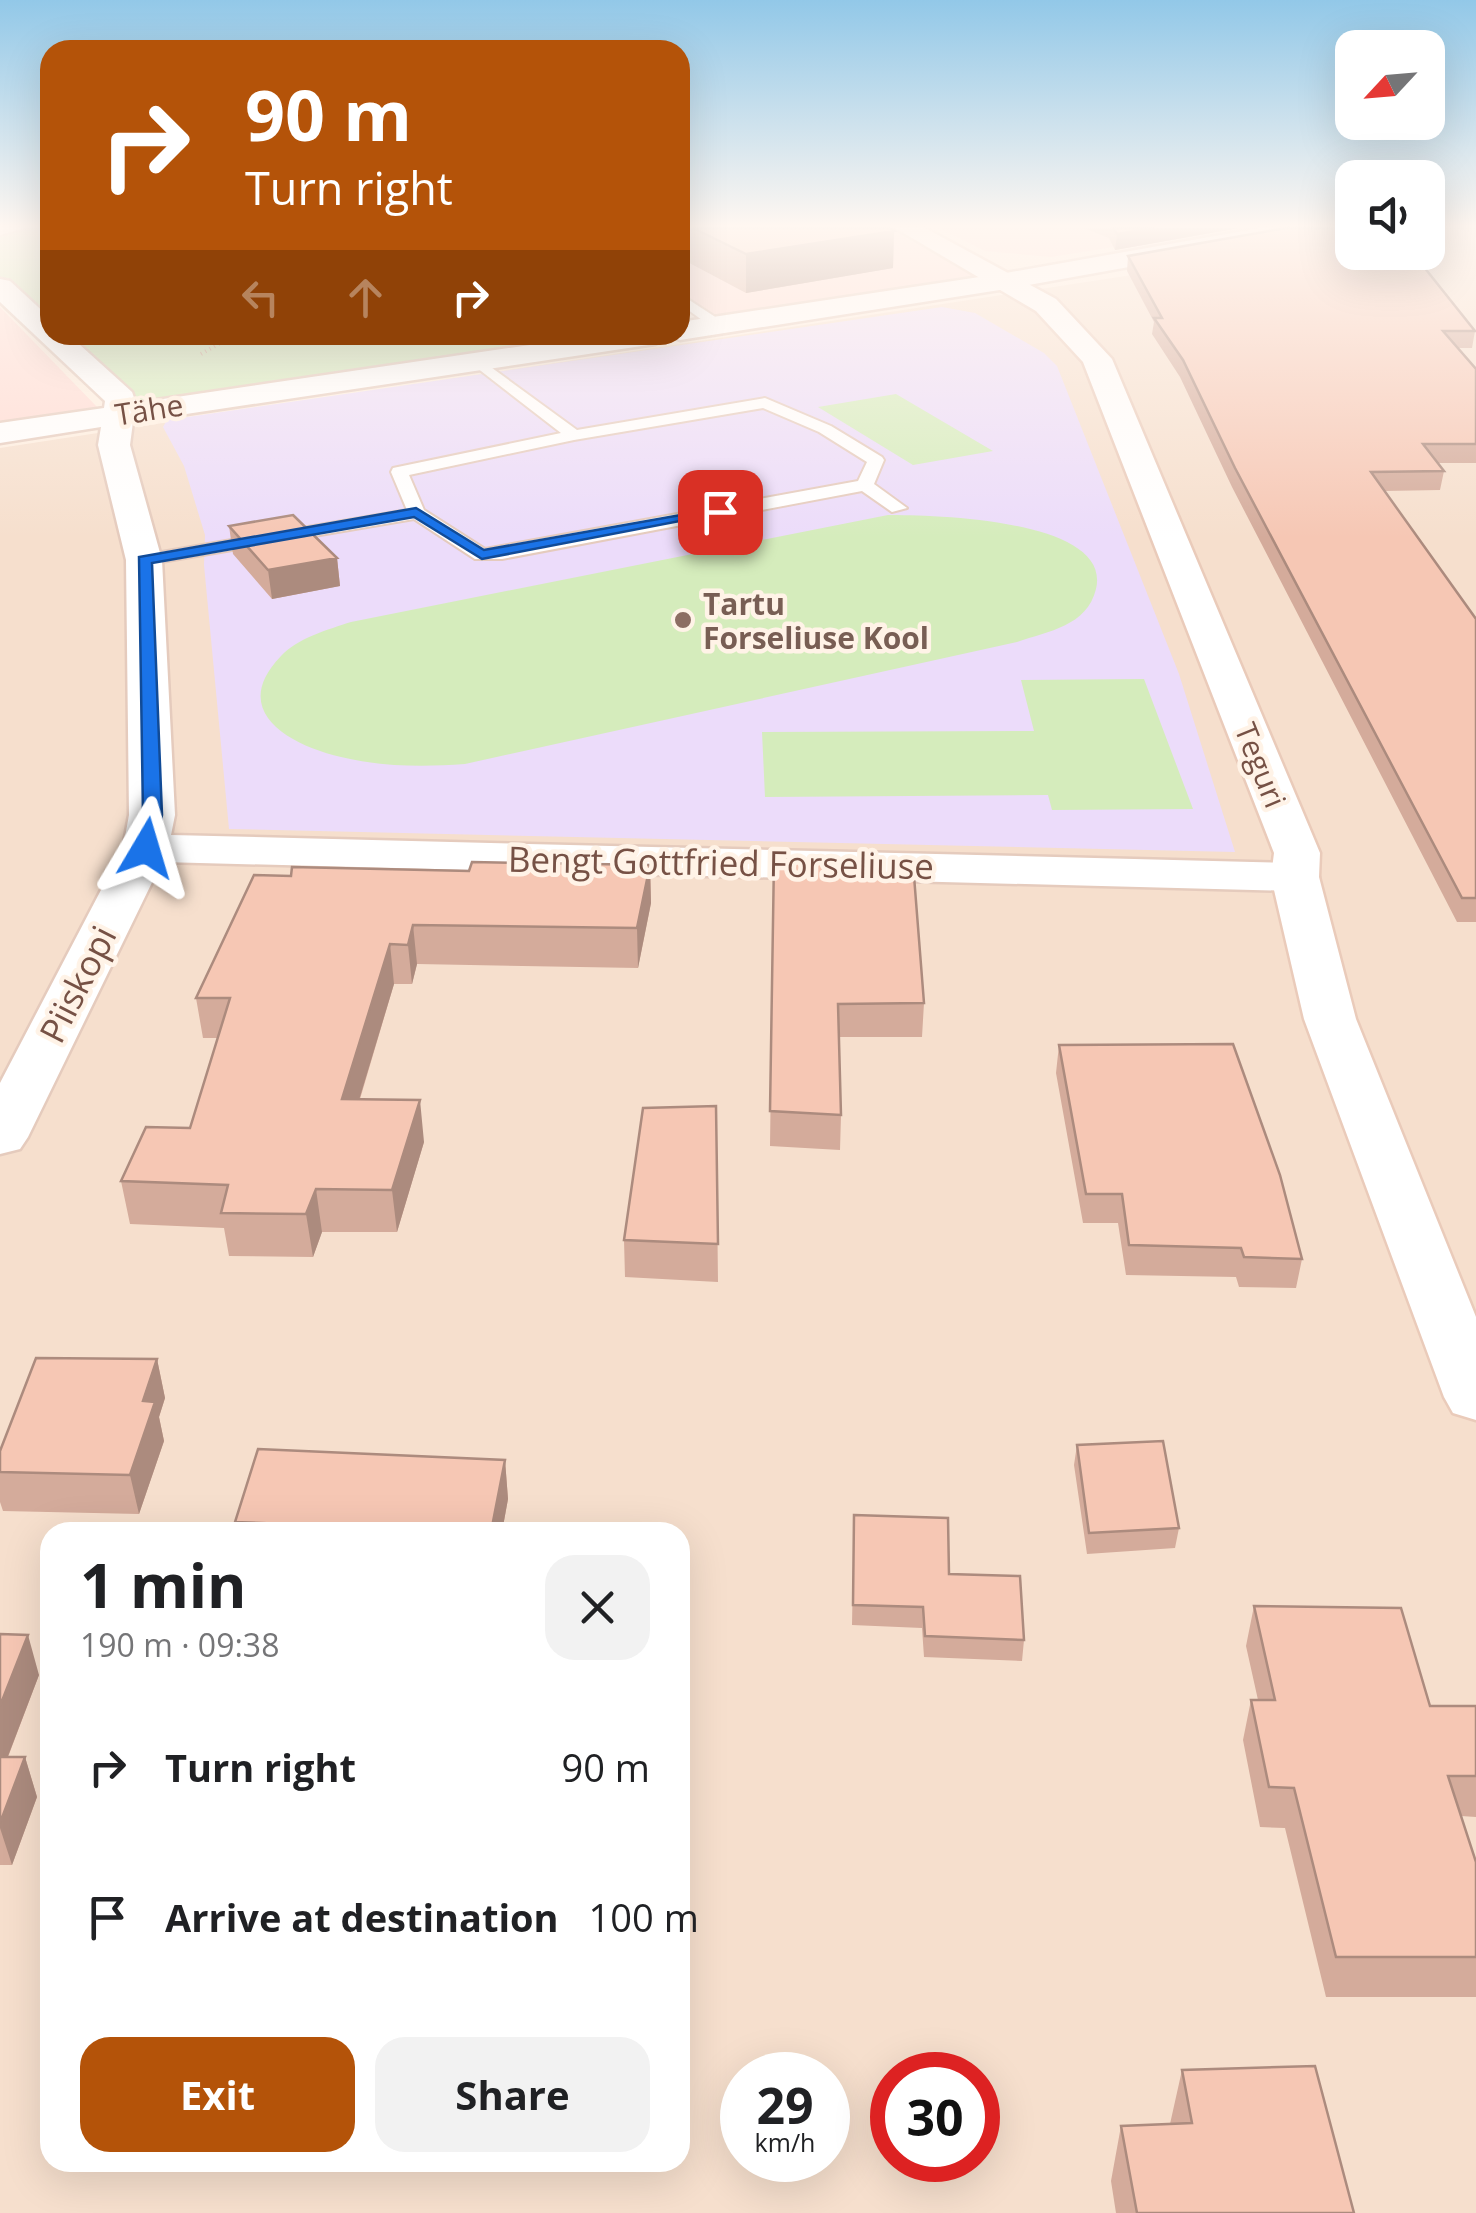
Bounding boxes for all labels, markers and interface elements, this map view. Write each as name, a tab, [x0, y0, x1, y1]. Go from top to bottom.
north arrow	[1335, 30, 1445, 140]
map controls	[1335, 30, 1445, 270]
text: 90 m	[245, 66, 412, 162]
icon: right	[80, 80, 210, 210]
text: Turn right	[245, 157, 453, 218]
button: sound	[1335, 160, 1445, 270]
icon: left	[233, 270, 288, 325]
icon: ahead	[338, 270, 393, 325]
icon: right	[443, 270, 498, 325]
street label: Tähe	[112, 383, 186, 435]
pin	[678, 470, 763, 555]
icon: arrive	[693, 485, 748, 540]
place label: Tartu Forseliuse Kool	[703, 583, 929, 658]
marker: Tartu Forseliuse Kool	[672, 609, 694, 631]
street label: Teguri	[1226, 717, 1296, 813]
position arrow	[94, 796, 198, 900]
street label: Bengt Gottfried Forseliuse	[508, 835, 934, 889]
street label: Piiskopi	[28, 918, 126, 1050]
text: 1 min	[80, 1544, 247, 1626]
button: close	[545, 1555, 650, 1660]
text: 190 m · 09:38	[80, 1623, 279, 1666]
icon: right	[80, 1740, 135, 1795]
text: Turn right	[165, 1741, 356, 1793]
text: 90 m	[561, 1741, 650, 1793]
icon: arrive	[80, 1890, 135, 1945]
text: Arrive at destination	[165, 1891, 559, 1943]
text: 100 m	[589, 1891, 699, 1943]
button: Exit	[80, 2037, 355, 2152]
button: Share	[375, 2037, 650, 2152]
speed limit sign: 30	[870, 2052, 1000, 2182]
text: 29	[756, 2071, 814, 2139]
text: km/h	[755, 2125, 815, 2159]

